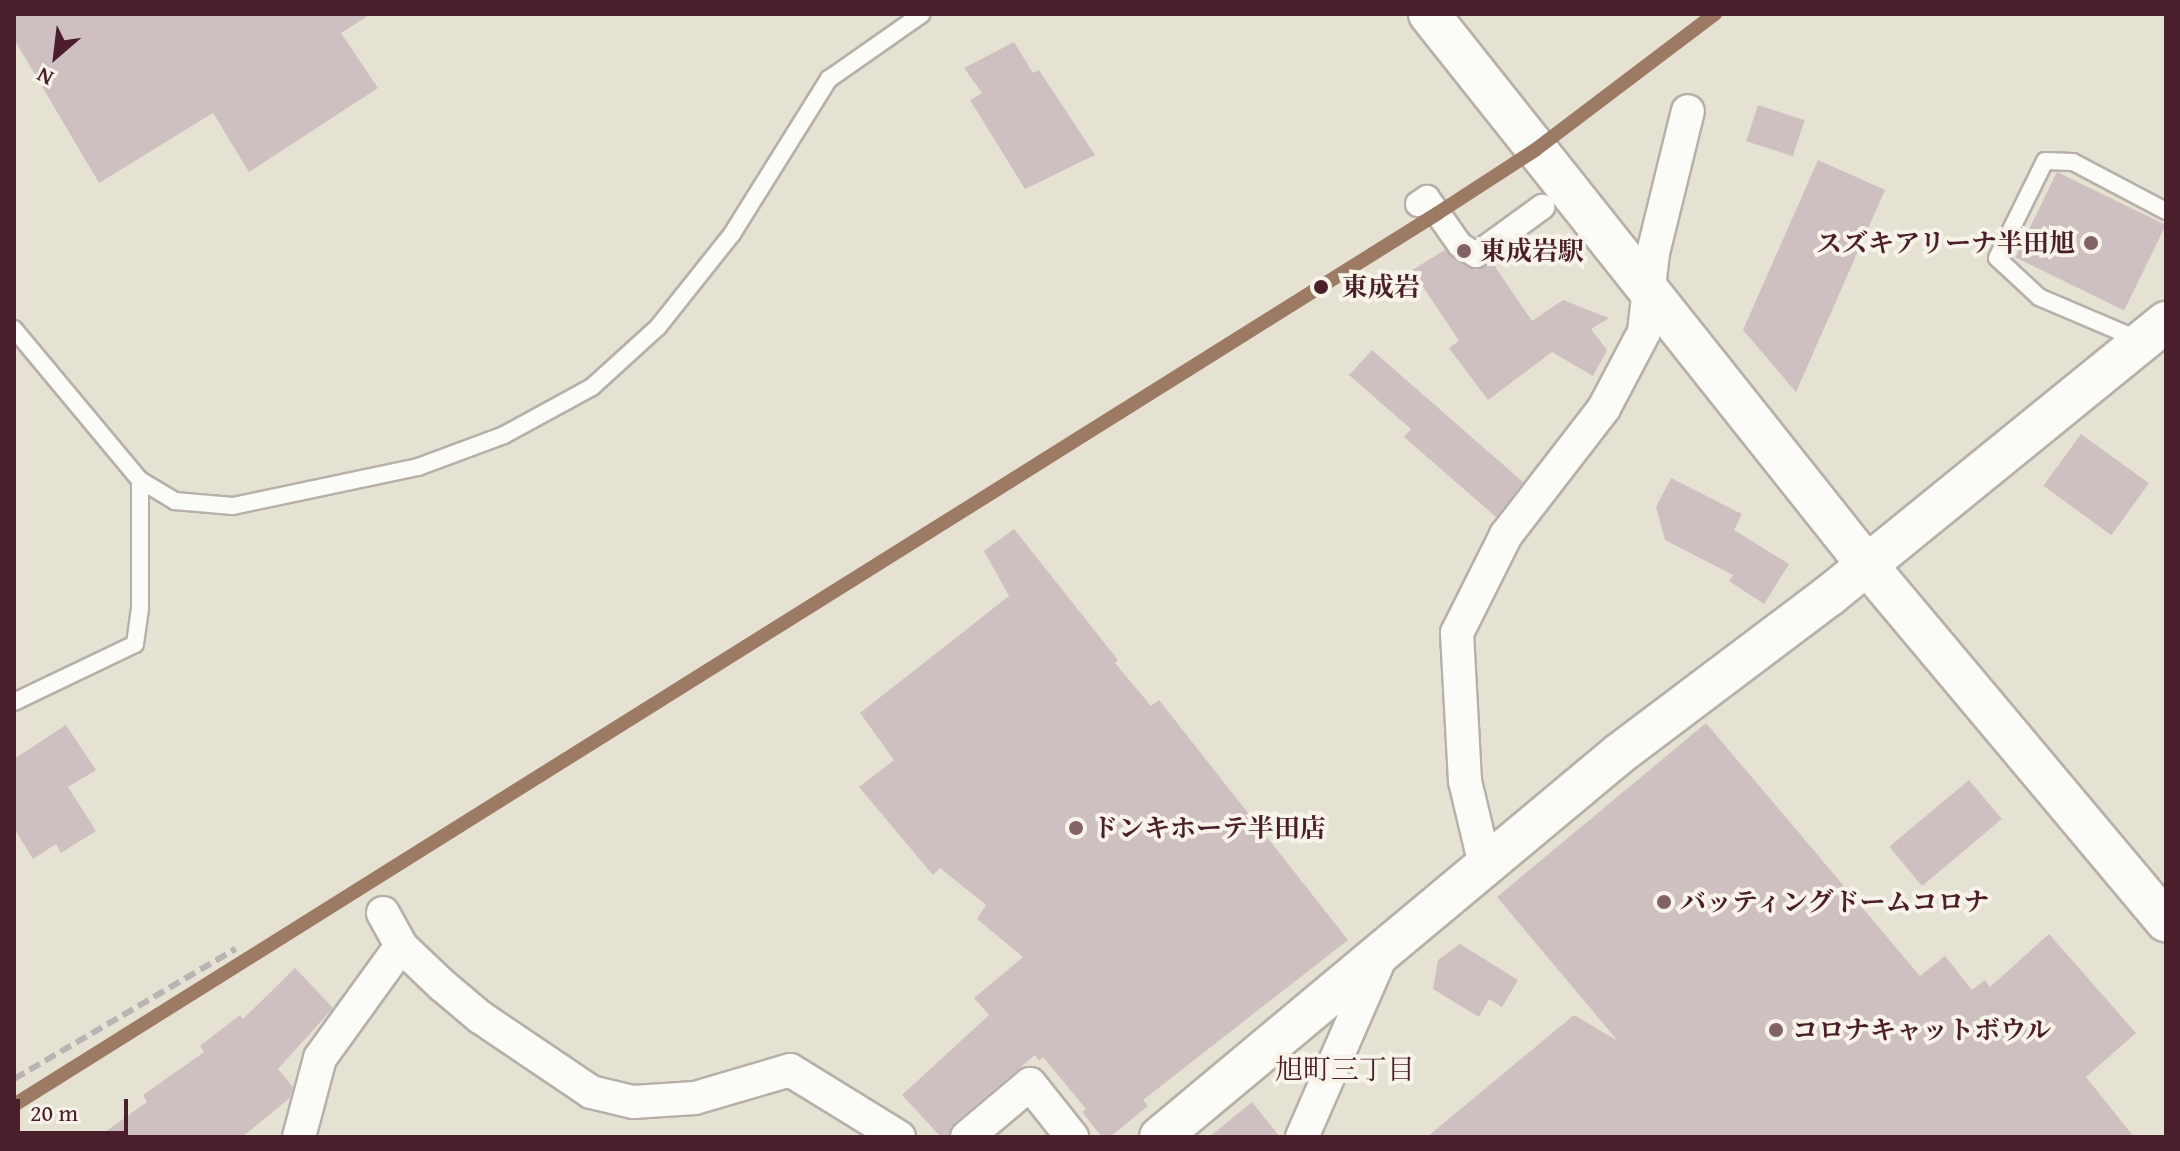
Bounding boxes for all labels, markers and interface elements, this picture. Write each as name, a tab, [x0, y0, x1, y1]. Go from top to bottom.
north arrow	[16, 16, 96, 96]
text: N	[31, 60, 59, 95]
place label: スズキアリーナ半田旭	[1815, 227, 2075, 259]
marker: スズキアリーナ半田旭	[2082, 234, 2100, 252]
place label: 東成岩駅	[1480, 235, 1584, 267]
marker: 東成岩駅	[1455, 242, 1473, 260]
place label: 東成岩	[1342, 271, 1420, 303]
marker: 東成岩	[1307, 273, 1335, 301]
place label: ドンキホーテ半田店	[1092, 812, 1326, 844]
marker: ドンキホーテ半田店	[1067, 819, 1085, 837]
place label: バッティングドームコロナ	[1680, 886, 1992, 918]
marker: バッティングドームコロナ	[1655, 893, 1673, 911]
place label: コロナキャットボウル	[1792, 1014, 2052, 1046]
marker: コロナキャットボウル	[1767, 1021, 1785, 1039]
district label: 旭町三丁目	[1275, 1052, 1415, 1086]
scale bar	[20, 1083, 132, 1133]
text: 20 m	[30, 1095, 78, 1130]

